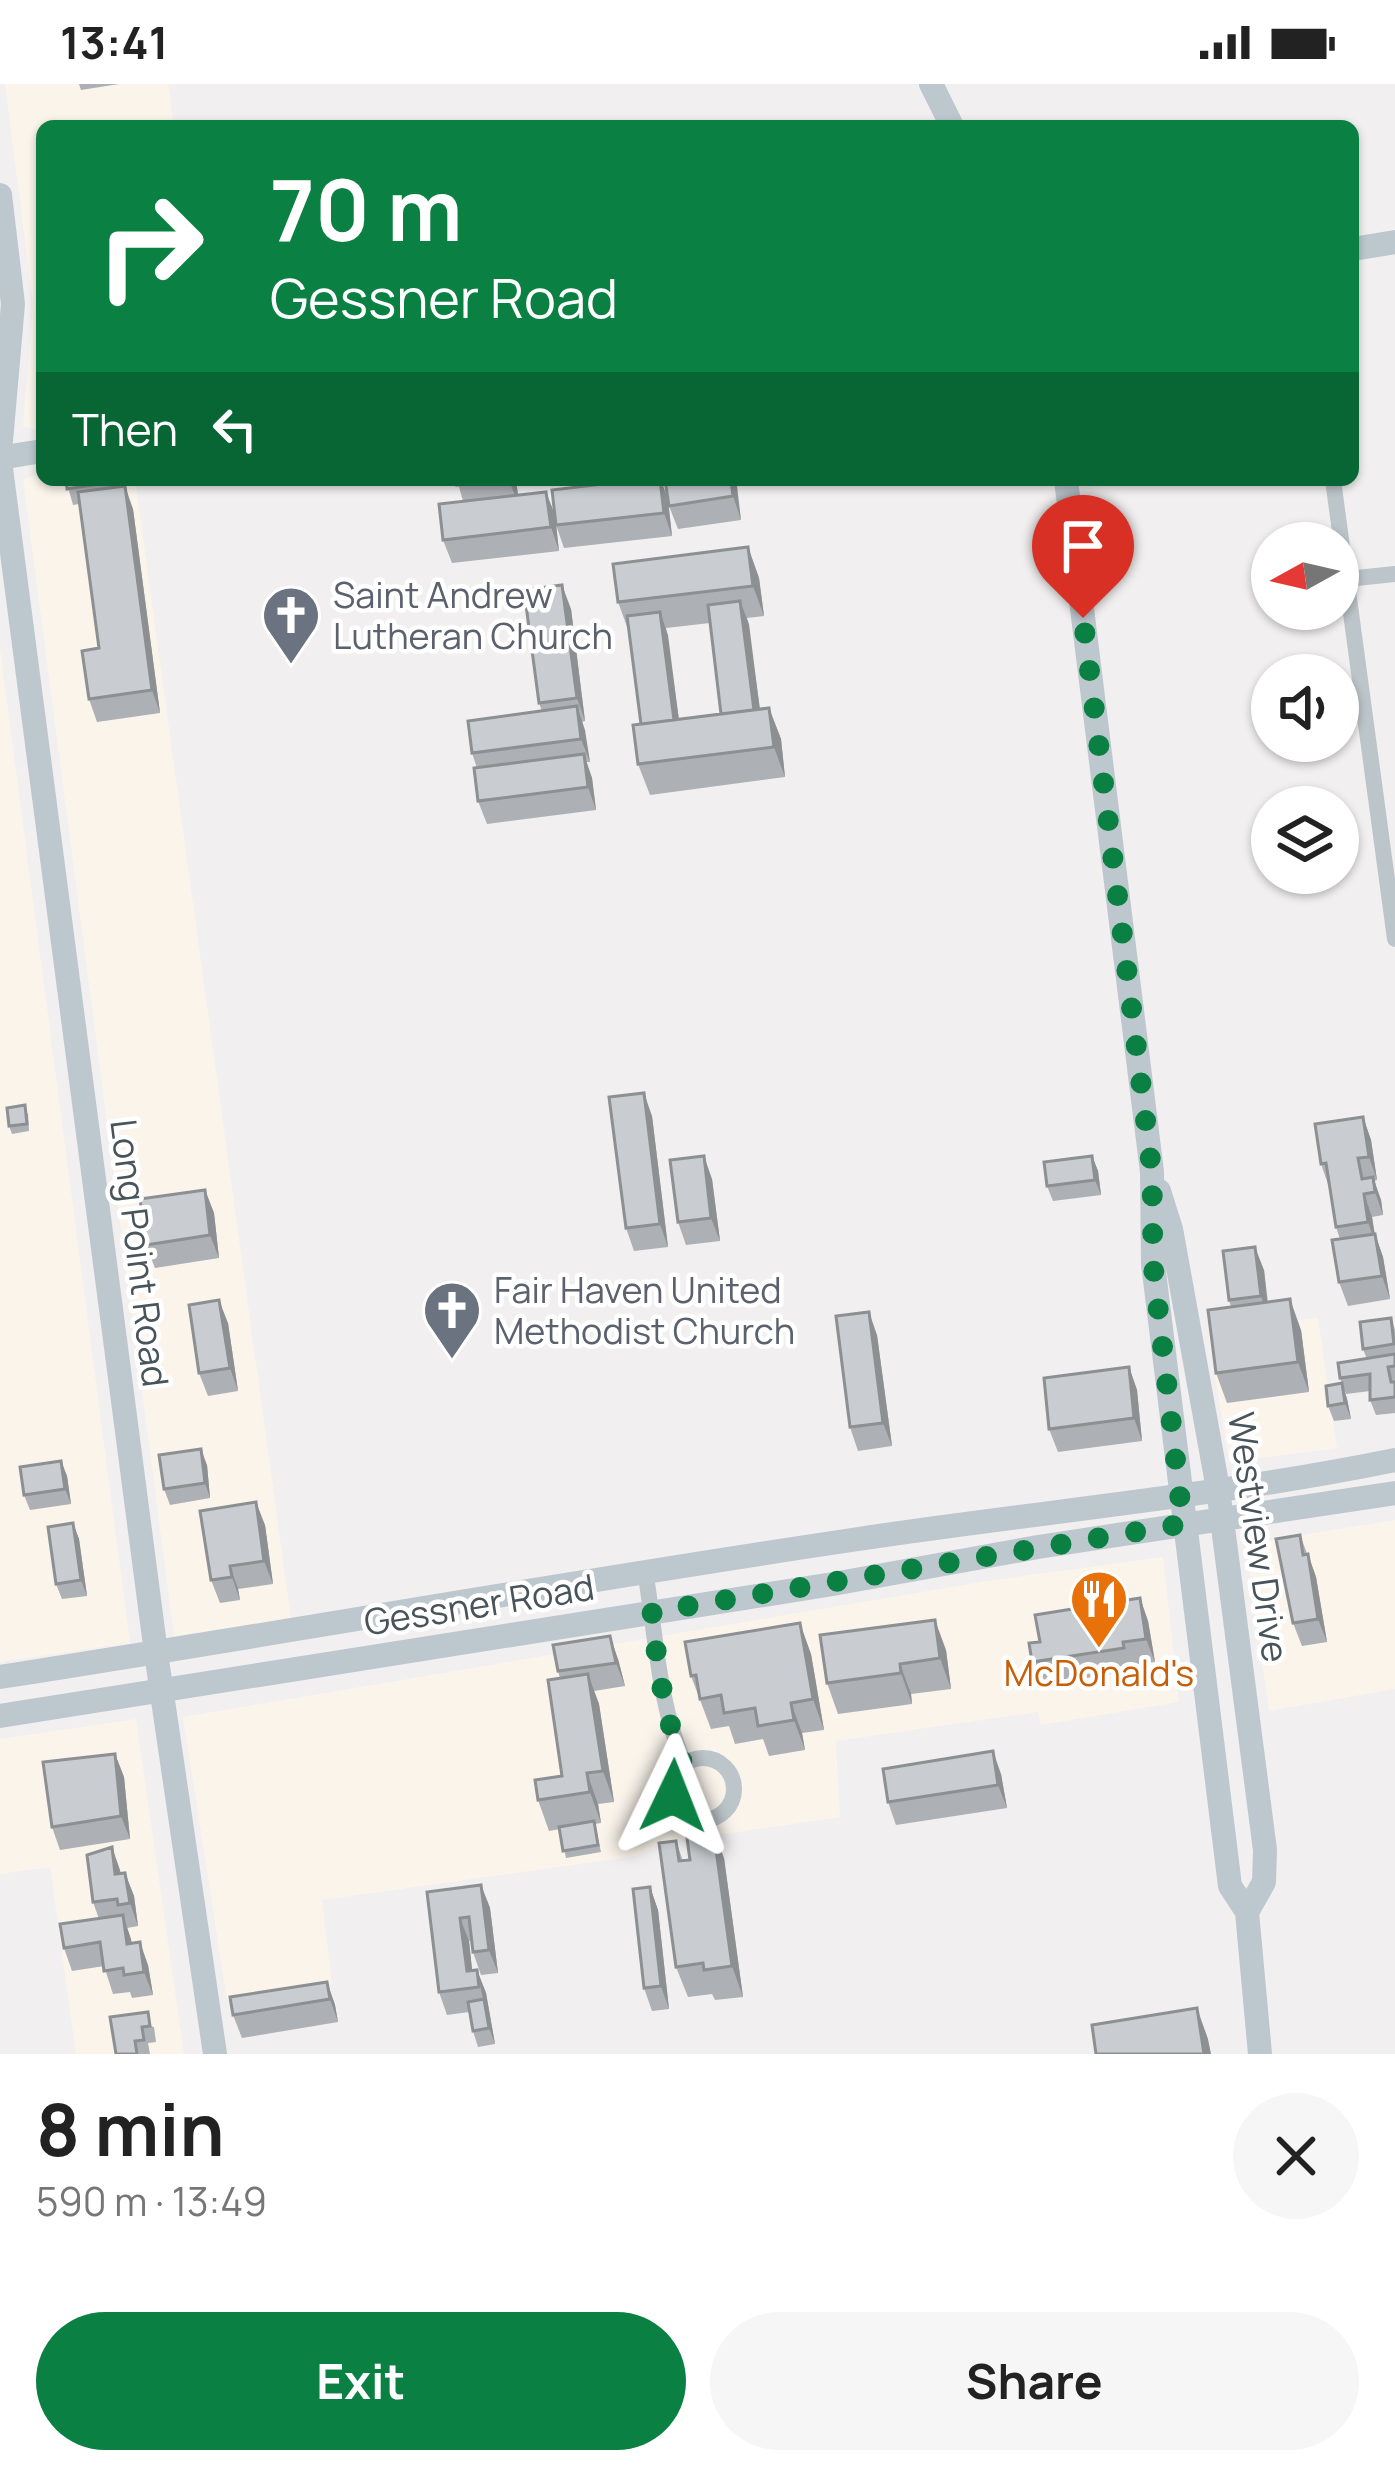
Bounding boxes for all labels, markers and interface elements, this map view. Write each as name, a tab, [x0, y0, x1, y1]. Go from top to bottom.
text: 13:41	[60, 11, 168, 73]
text: 70 m	[270, 151, 462, 266]
icon: right	[72, 168, 228, 324]
text: Gessner Road	[270, 260, 618, 334]
icon: left	[202, 396, 268, 462]
text: Then	[72, 398, 178, 460]
pin	[1032, 495, 1134, 618]
icon: arrive	[1050, 513, 1116, 579]
north arrow	[1251, 522, 1359, 630]
map controls	[1251, 522, 1359, 894]
place label: Saint Andrew Lutheran Church	[333, 570, 613, 660]
church icon: Saint Andrew Lutheran Church	[260, 584, 322, 666]
button: sound	[1251, 654, 1359, 762]
button: layers	[1251, 786, 1359, 894]
street label: Long Point Road	[99, 1116, 181, 1390]
place label: Fair Haven United Methodist Church	[494, 1265, 795, 1355]
church icon: Fair Haven United Methodist Church	[421, 1279, 483, 1361]
street label: Westview Drive	[1217, 1409, 1301, 1665]
street label: Gessner Road	[361, 1562, 597, 1646]
restaurant icon: McDonald's	[1068, 1568, 1130, 1650]
place label: McDonald's	[1004, 1648, 1194, 1697]
position arrow	[610, 1733, 736, 1859]
text: 8 min	[36, 2079, 224, 2178]
button: close	[1233, 2093, 1359, 2219]
text: 590 m · 13:49	[36, 2174, 267, 2228]
button: Exit	[36, 2312, 686, 2450]
button: Share	[710, 2312, 1359, 2450]

